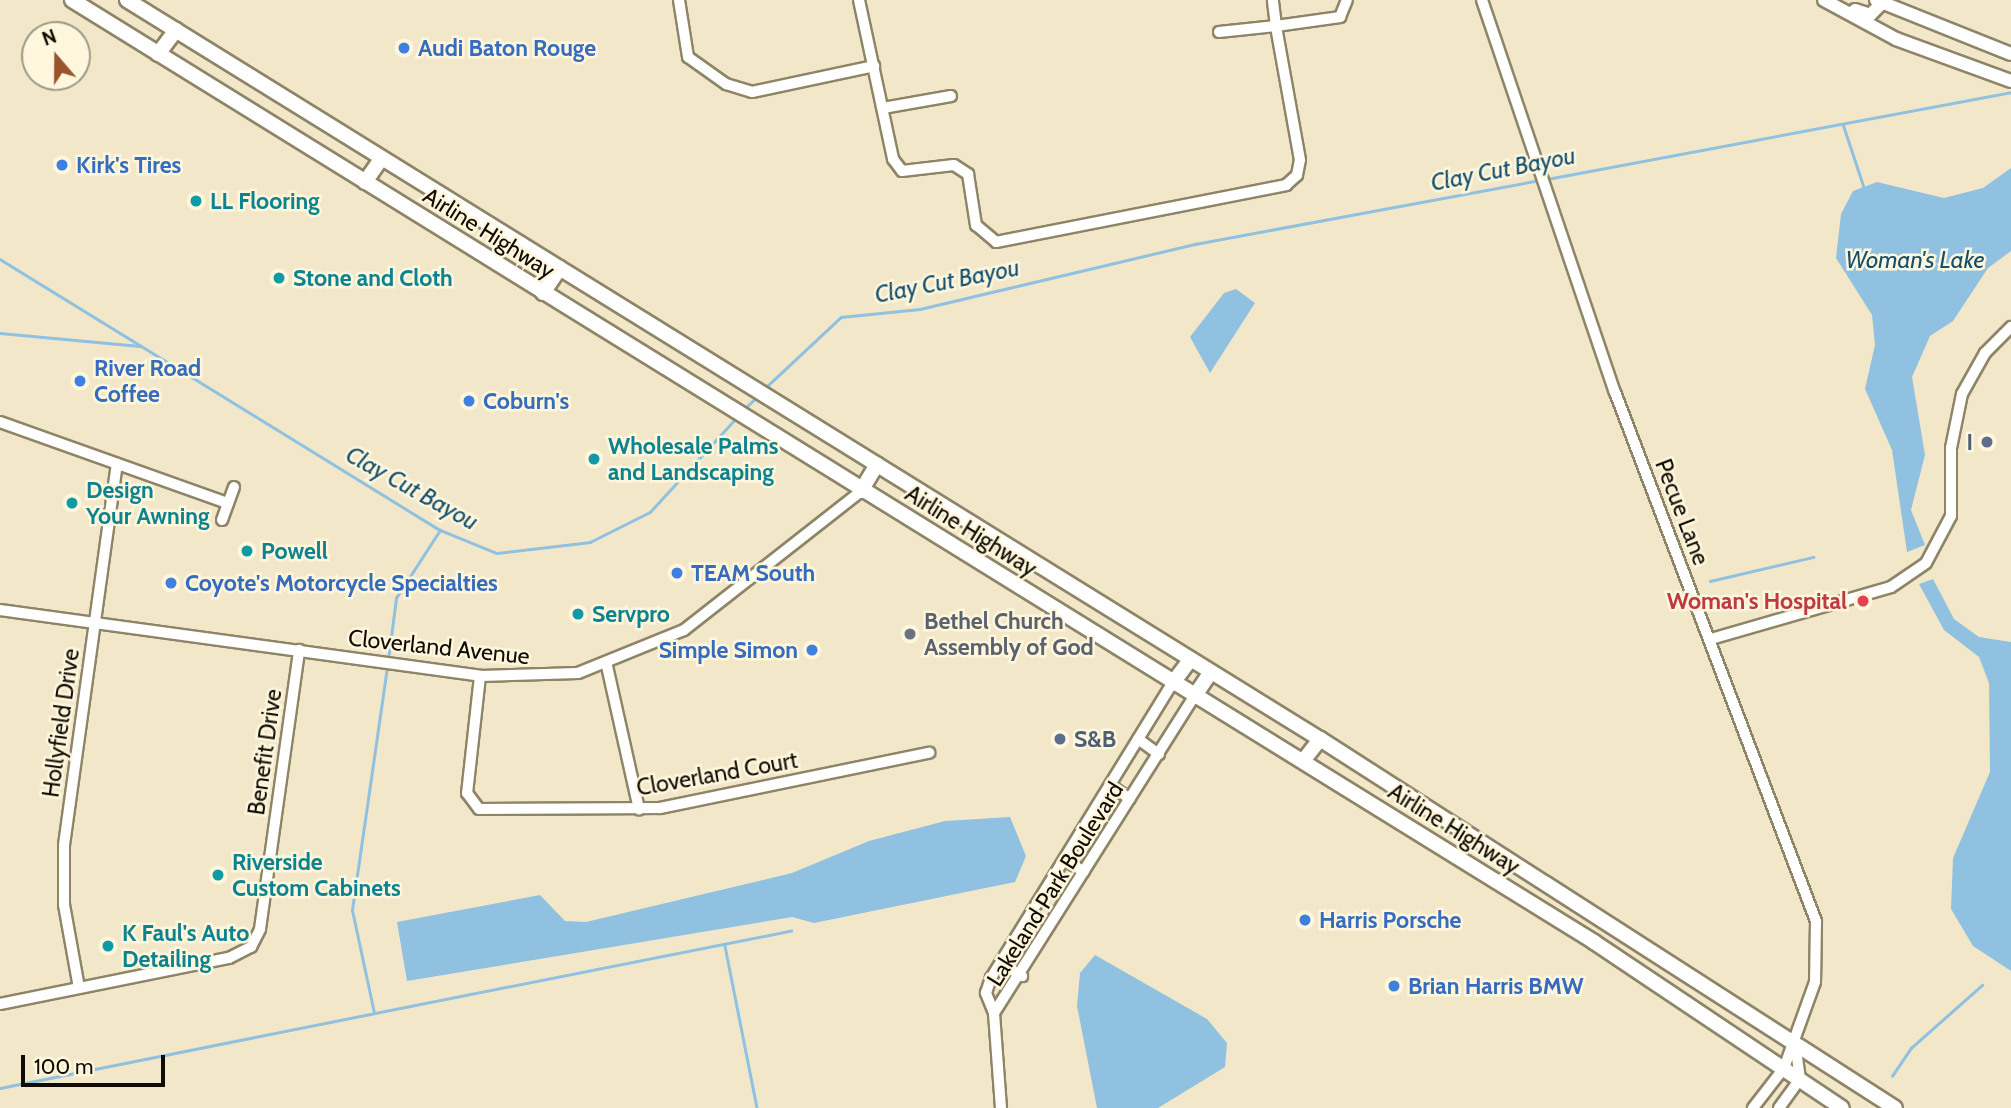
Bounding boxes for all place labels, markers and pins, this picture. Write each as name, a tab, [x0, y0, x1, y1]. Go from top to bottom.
place label: Audi Baton Rouge	[418, 34, 596, 62]
marker: Audi Baton Rouge	[396, 40, 412, 56]
place label: Kirk's Tires	[76, 151, 181, 179]
marker: Kirk's Tires	[54, 157, 70, 173]
place label: LL Flooring	[210, 187, 320, 215]
marker: LL Flooring	[188, 193, 204, 209]
place label: Stone and Cloth	[293, 264, 453, 292]
marker: Stone and Cloth	[271, 270, 287, 286]
place label: River Road Coffee	[94, 354, 201, 408]
marker: River Road Coffee	[72, 373, 88, 389]
place label: Coburn's	[483, 387, 569, 415]
marker: Coburn's	[461, 393, 477, 409]
place label: I	[1967, 428, 1973, 456]
place label: Wholesale Palms and Landscaping	[608, 432, 778, 486]
marker: I	[1979, 434, 1995, 450]
marker: Wholesale Palms and Landscaping	[586, 451, 602, 467]
place label: Design Your Awning	[86, 476, 209, 530]
marker: Design Your Awning	[64, 495, 80, 511]
place label: Powell	[261, 537, 328, 565]
marker: Powell	[239, 543, 255, 559]
place label: TEAM South	[691, 559, 815, 587]
marker: TEAM South	[669, 565, 685, 581]
place label: Coyote's Motorcycle Specialties	[185, 569, 498, 597]
marker: Coyote's Motorcycle Specialties	[163, 575, 179, 591]
place label: Woman's Hospital	[1667, 587, 1847, 615]
marker: Woman's Hospital	[1853, 591, 1873, 611]
place label: Servpro	[592, 600, 670, 628]
marker: Servpro	[570, 606, 586, 622]
place label: Bethel Church Assembly of God	[924, 607, 1094, 661]
marker: Bethel Church Assembly of God	[902, 626, 918, 642]
place label: Simple Simon	[659, 636, 798, 664]
marker: Simple Simon	[804, 642, 820, 658]
place label: S&B	[1074, 725, 1116, 753]
marker: S&B	[1052, 731, 1068, 747]
place label: Riverside Custom Cabinets	[232, 848, 401, 902]
marker: Riverside Custom Cabinets	[210, 867, 226, 883]
place label: Harris Porsche	[1319, 906, 1461, 934]
marker: Harris Porsche	[1297, 912, 1313, 928]
place label: K Faul's Auto Detailing	[122, 919, 249, 973]
marker: K Faul's Auto Detailing	[100, 938, 116, 954]
place label: Brian Harris BMW	[1408, 972, 1584, 1000]
marker: Brian Harris BMW	[1386, 978, 1402, 994]

